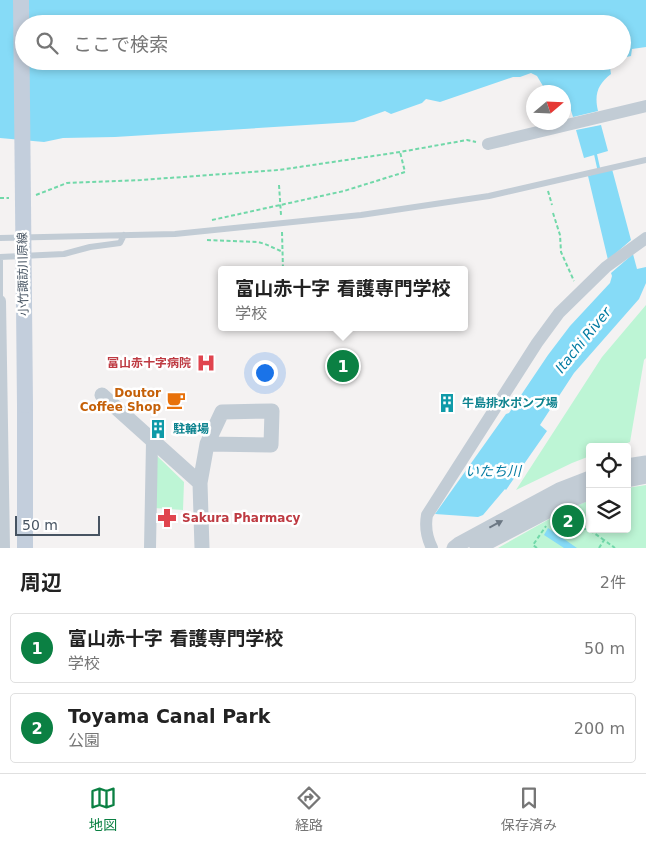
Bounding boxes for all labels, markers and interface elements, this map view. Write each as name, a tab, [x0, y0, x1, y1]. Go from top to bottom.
search box	[15, 15, 631, 70]
icon: search	[33, 29, 61, 57]
text: ここで検索	[73, 33, 168, 55]
north arrow	[526, 85, 571, 130]
street label: 小竹諏訪川原線	[15, 232, 31, 316]
popup	[218, 266, 468, 331]
text: 富山赤十字 看護専門学校	[235, 277, 451, 299]
water label: Itachi River	[552, 303, 615, 376]
text: 学校	[235, 304, 267, 323]
pin: 1	[327, 347, 359, 385]
hospital icon: 富山赤十字病院	[195, 352, 217, 374]
place label: 富山赤十字病院	[107, 356, 191, 370]
your location	[252, 360, 278, 386]
place label: Doutor Coffee Shop	[80, 386, 161, 414]
cafe icon: Doutor Coffee Shop	[165, 389, 187, 411]
building icon: 牛島排水ポンプ場	[436, 392, 458, 414]
place label: 牛島排水ポンプ場	[462, 396, 558, 410]
building icon: 駐輪場	[147, 418, 169, 440]
place label: 駐輪場	[173, 422, 209, 436]
map controls	[586, 443, 631, 533]
button: locate	[586, 443, 631, 488]
water label: いたち川	[465, 463, 523, 479]
button: layers	[586, 488, 631, 533]
pin: 2	[552, 502, 584, 540]
pharmacy icon: Sakura Pharmacy	[156, 507, 178, 529]
place label: Sakura Pharmacy	[182, 511, 301, 525]
scale bar	[15, 513, 100, 536]
text: 50 m	[22, 517, 58, 533]
one-way arrow	[489, 520, 504, 528]
text: 周辺	[20, 571, 62, 595]
text: 2件	[600, 573, 626, 592]
text: 富山赤十字 看護専門学校	[68, 627, 284, 649]
text: 1	[31, 639, 43, 658]
text: 50 m	[584, 639, 625, 658]
text: 学校	[68, 654, 100, 673]
text: Toyama Canal Park	[68, 705, 270, 727]
text: 2	[31, 719, 43, 738]
text: 200 m	[574, 719, 625, 738]
text: 公園	[68, 731, 100, 750]
tab: 地図	[89, 784, 117, 834]
tab: 経路	[295, 784, 323, 834]
tab: 保存済み	[501, 784, 557, 834]

